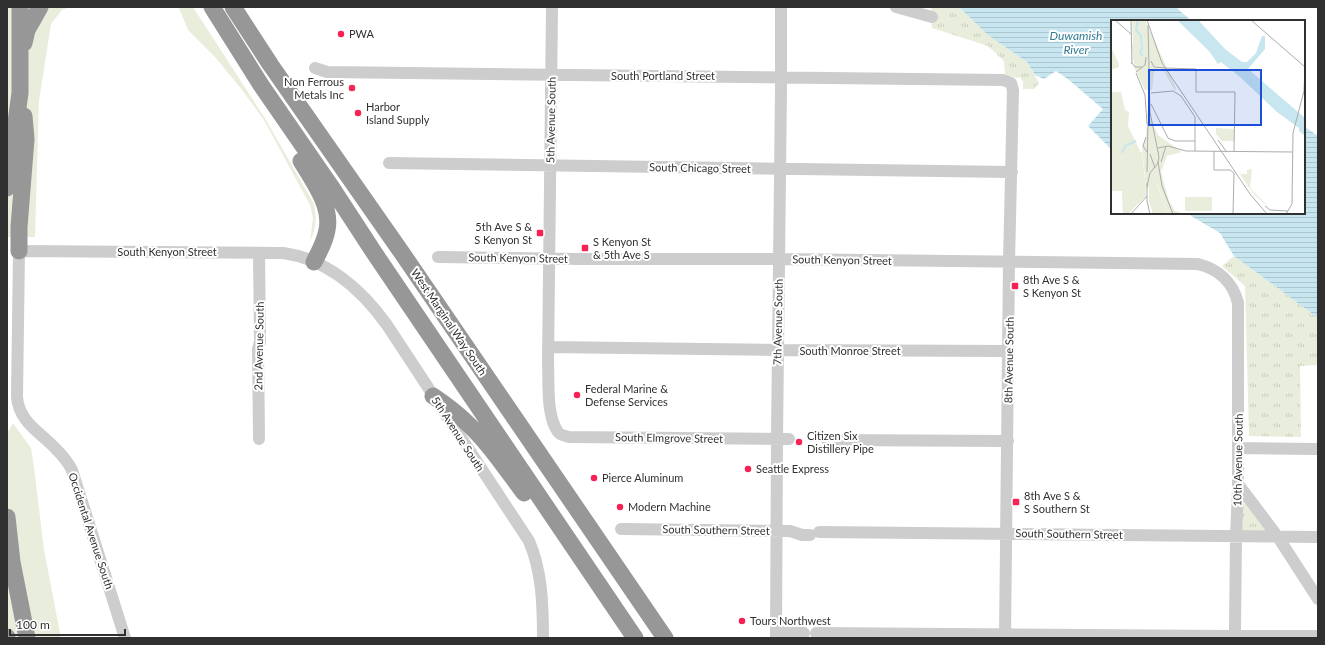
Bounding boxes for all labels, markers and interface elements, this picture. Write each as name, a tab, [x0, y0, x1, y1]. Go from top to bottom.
inset map	[1111, 20, 1305, 214]
place label: PWA	[349, 27, 375, 40]
water label: Duwamish River	[1050, 28, 1102, 57]
marker: PWA	[336, 29, 346, 39]
street label: South Portland Street	[611, 69, 715, 82]
place label: Non Ferrous Metals Inc	[284, 75, 344, 101]
street label: 5th Avenue South	[543, 77, 558, 163]
marker: Non Ferrous Metals Inc	[347, 83, 357, 93]
place label: Harbor Island Supply	[366, 100, 430, 126]
marker: Harbor Island Supply	[353, 108, 363, 118]
street label: South Chicago Street	[649, 160, 751, 175]
place label: 5th Ave S & S Kenyon St	[474, 220, 532, 246]
marker: 5th Ave S & S Kenyon St	[535, 228, 545, 238]
place label: S Kenyon St & 5th Ave S	[593, 235, 651, 261]
marker: S Kenyon St & 5th Ave S	[580, 243, 590, 253]
street label: South Kenyon Street	[117, 245, 217, 258]
street label: South Kenyon Street	[468, 250, 568, 265]
street label: South Kenyon Street	[792, 252, 892, 267]
street label: West Marginal Way South	[409, 266, 490, 377]
place label: 8th Ave S & S Kenyon St	[1023, 273, 1081, 299]
street label: 7th Avenue South	[770, 279, 785, 365]
marker: 8th Ave S & S Kenyon St	[1010, 281, 1020, 291]
street label: 2nd Avenue South	[251, 302, 266, 390]
street label: 8th Avenue South	[1001, 317, 1016, 403]
street label: South Monroe Street	[799, 344, 901, 357]
place label: Federal Marine & Defense Services	[585, 382, 668, 408]
marker: Federal Marine & Defense Services	[572, 390, 582, 400]
street label: 5th Avenue South	[429, 394, 487, 474]
street label: 10th Avenue South	[1230, 413, 1245, 507]
place label: Citizen Six Distillery Pipe	[807, 429, 874, 455]
street label: South Elmgrove Street	[615, 430, 723, 445]
marker: Citizen Six Distillery Pipe	[794, 437, 804, 447]
place label: Seattle Express	[756, 462, 829, 475]
marker: Seattle Express	[743, 464, 753, 474]
street label: Occidental Avenue South	[66, 471, 116, 591]
place label: Pierce Aluminum	[602, 471, 683, 484]
marker: Pierce Aluminum	[589, 473, 599, 483]
place label: 8th Ave S & S Southern St	[1024, 489, 1090, 515]
marker: 8th Ave S & S Southern St	[1011, 497, 1021, 507]
place label: Modern Machine	[628, 500, 711, 513]
marker: Modern Machine	[615, 502, 625, 512]
street label: South Southern Street	[662, 522, 770, 537]
street label: South Southern Street	[1015, 526, 1123, 541]
scale bar	[10, 611, 125, 637]
place label: Tours Northwest	[750, 614, 831, 627]
marker: Tours Northwest	[737, 616, 747, 626]
text: 100 m	[16, 617, 50, 632]

